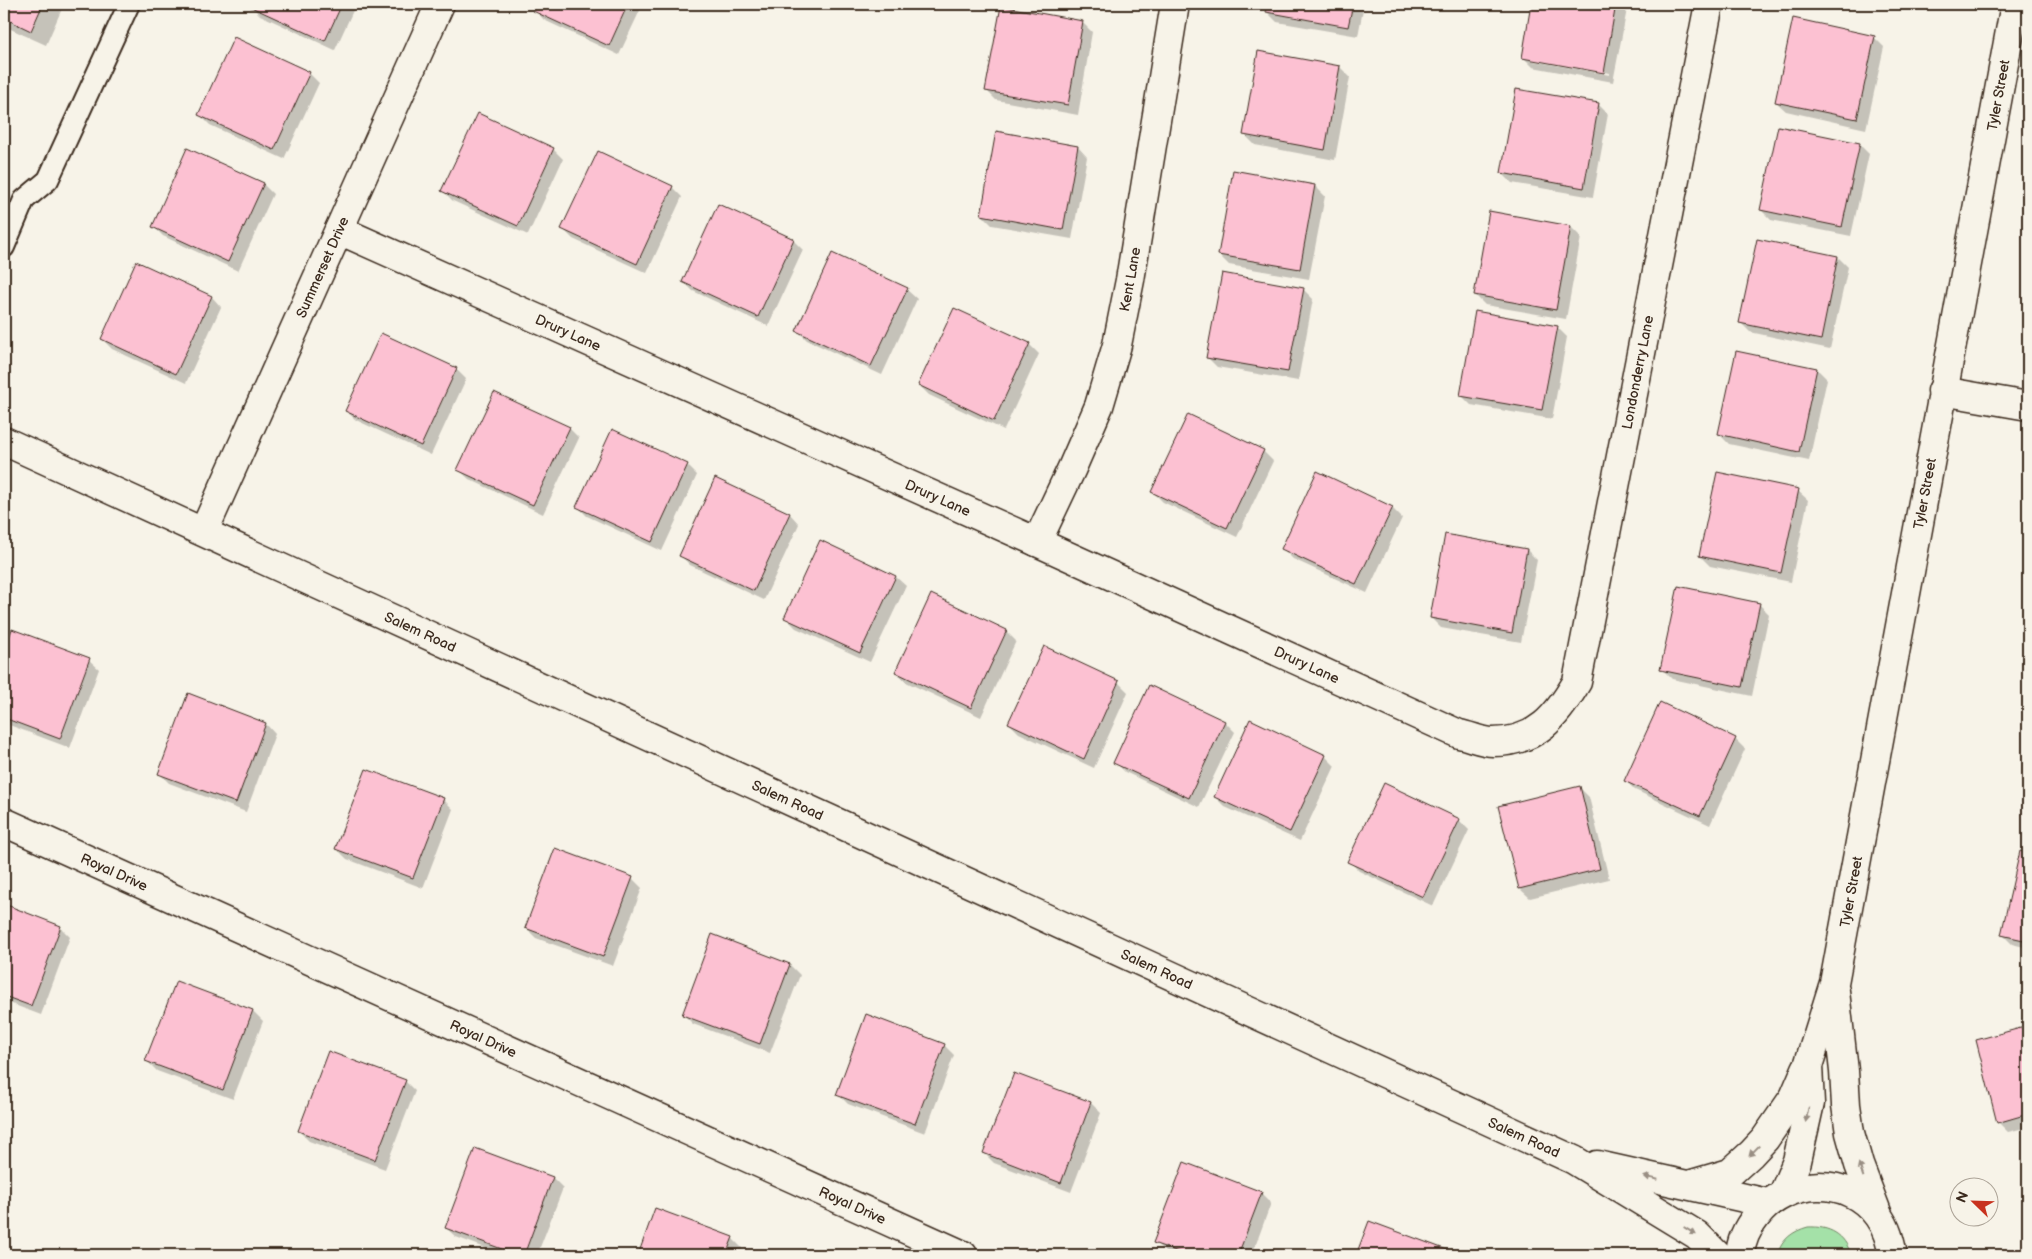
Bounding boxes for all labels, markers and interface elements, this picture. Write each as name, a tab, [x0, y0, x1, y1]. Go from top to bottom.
street label: Tyler Street	[1984, 58, 2014, 132]
street label: Summerset Drive	[293, 214, 353, 321]
street label: Kent Lane	[1116, 246, 1144, 313]
street label: Drury Lane	[533, 311, 603, 355]
street label: Londonderry Lane	[1618, 314, 1657, 431]
street label: Tyler Street	[1910, 456, 1940, 530]
street label: Drury Lane	[902, 476, 973, 520]
street label: Salem Road	[382, 608, 459, 656]
street label: Drury Lane	[1271, 643, 1342, 687]
street label: Salem Road	[749, 777, 826, 824]
street label: Royal Drive	[78, 850, 150, 895]
street label: Tyler Street	[1836, 854, 1866, 929]
street label: Salem Road	[1118, 946, 1195, 993]
street label: Royal Drive	[447, 1016, 519, 1061]
one-way arrow	[1803, 1107, 1811, 1123]
street label: Salem Road	[1485, 1114, 1563, 1161]
one-way arrow	[1748, 1144, 1760, 1156]
one-way arrow	[1857, 1162, 1864, 1177]
one-way arrow	[1644, 1174, 1659, 1182]
north arrow	[1950, 1176, 2000, 1226]
street label: Royal Drive	[816, 1183, 888, 1228]
text: N	[1953, 1189, 1972, 1205]
one-way arrow	[1684, 1226, 1697, 1236]

